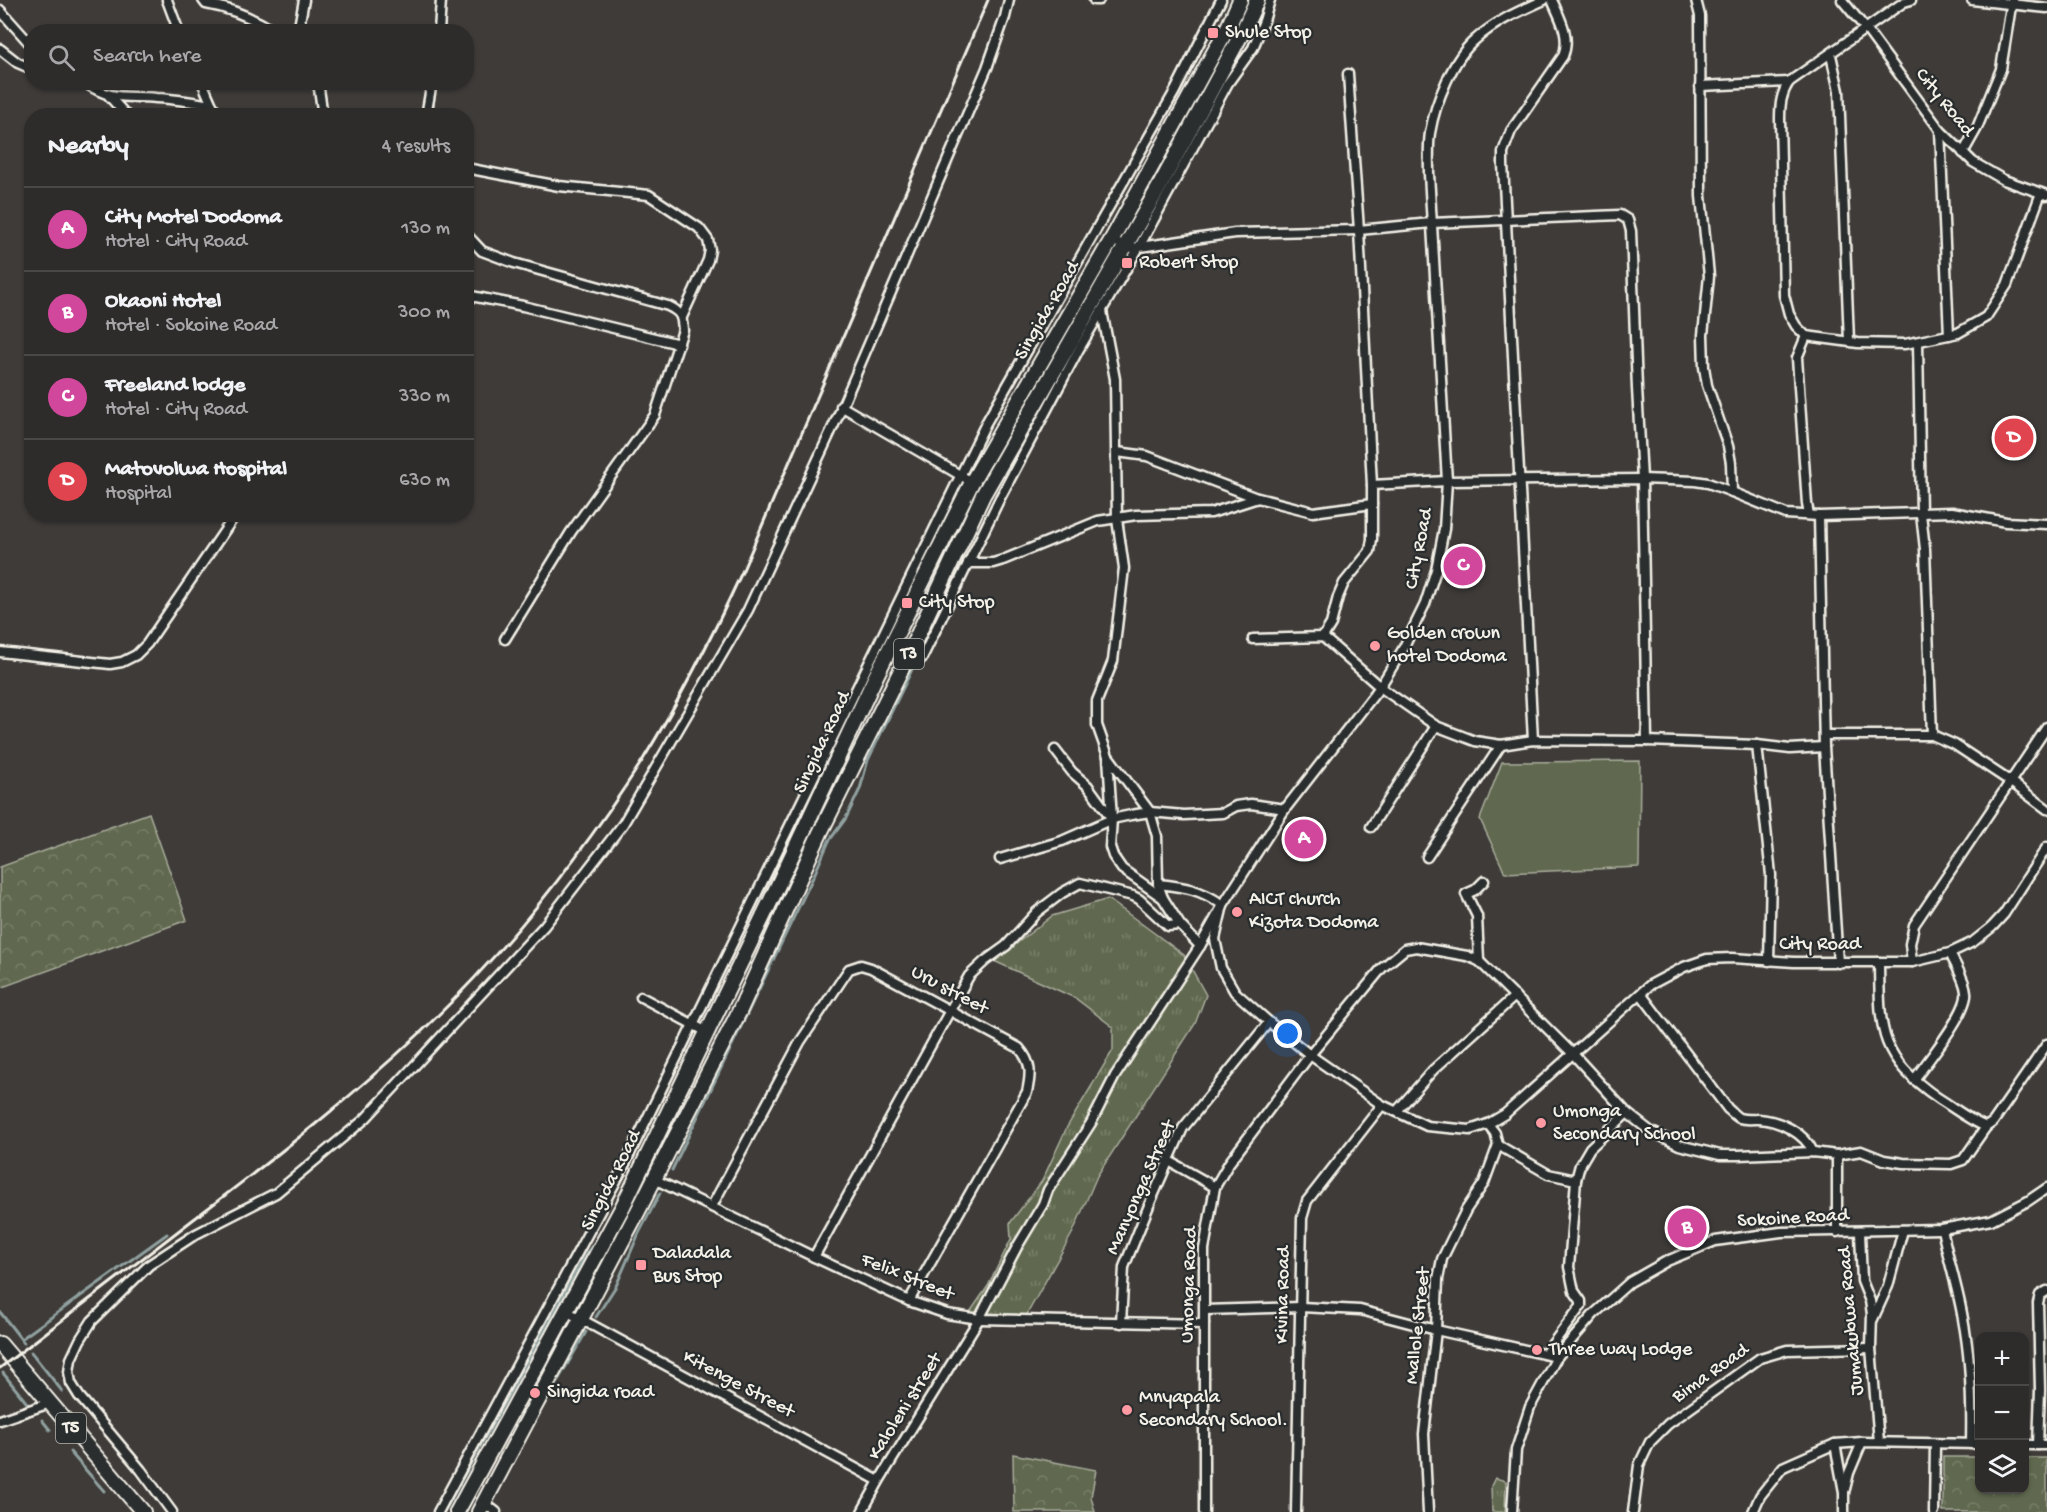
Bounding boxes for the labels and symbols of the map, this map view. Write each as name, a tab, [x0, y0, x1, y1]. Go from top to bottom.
place label: Shule Stop	[1225, 22, 1312, 45]
marker: Shule Stop	[1206, 26, 1220, 40]
street label: City Road	[1909, 64, 1980, 144]
place label: Robert Stop	[1139, 252, 1239, 275]
street label: Singida Road	[1011, 256, 1087, 364]
marker: Robert Stop	[1120, 256, 1134, 270]
pin: D	[1994, 416, 2034, 460]
street label: City Road	[1401, 505, 1440, 591]
pin: C	[1444, 544, 1482, 588]
place label: City Stop	[919, 592, 995, 615]
marker: City Stop	[900, 596, 914, 610]
place label: Golden crown hotel Dodoma	[1387, 623, 1507, 669]
road number: T3	[894, 639, 924, 669]
marker: Golden crown hotel Dodoma	[1368, 639, 1382, 653]
street label: Singida Road	[789, 686, 858, 798]
pin: A	[1284, 816, 1324, 862]
place label: AICT church Kizota Dodoma	[1249, 889, 1379, 935]
marker: AICT church Kizota Dodoma	[1230, 905, 1244, 919]
street label: City Road	[1779, 934, 1863, 957]
street label: Uru street	[906, 961, 993, 1022]
your location	[1273, 1019, 1302, 1048]
place label: Umonga Secondary School	[1553, 1101, 1696, 1147]
street label: Manyonga Street	[1102, 1116, 1183, 1259]
marker: Umonga Secondary School	[1534, 1116, 1548, 1130]
street label: Singida Road	[577, 1125, 648, 1235]
street label: Sokoine Road	[1737, 1204, 1852, 1233]
pin: B	[1668, 1206, 1706, 1250]
street label: Umonga Road	[1176, 1224, 1204, 1344]
place label: Daladala Bus Stop	[651, 1243, 732, 1289]
street label: Jumakubwa Road	[1834, 1243, 1870, 1396]
street label: Kivina Road	[1272, 1244, 1296, 1344]
street label: Felix Street	[856, 1249, 958, 1308]
marker: Daladala Bus Stop	[634, 1258, 648, 1272]
street label: Mallole Street	[1401, 1265, 1437, 1385]
street label: Bima Road	[1667, 1338, 1756, 1409]
place label: Three way Lodge	[1548, 1339, 1693, 1362]
marker: Three way Lodge	[1530, 1343, 1544, 1357]
street label: Kitenge Street	[678, 1346, 799, 1425]
street label: Kaloleni street	[864, 1348, 949, 1465]
place label: Singida road	[547, 1382, 656, 1405]
marker: Singida road	[528, 1386, 542, 1400]
place label: Mnyapala Secondary School.	[1139, 1387, 1288, 1433]
marker: Mnyapala Secondary School.	[1120, 1403, 1134, 1417]
road number: T5	[56, 1413, 86, 1443]

